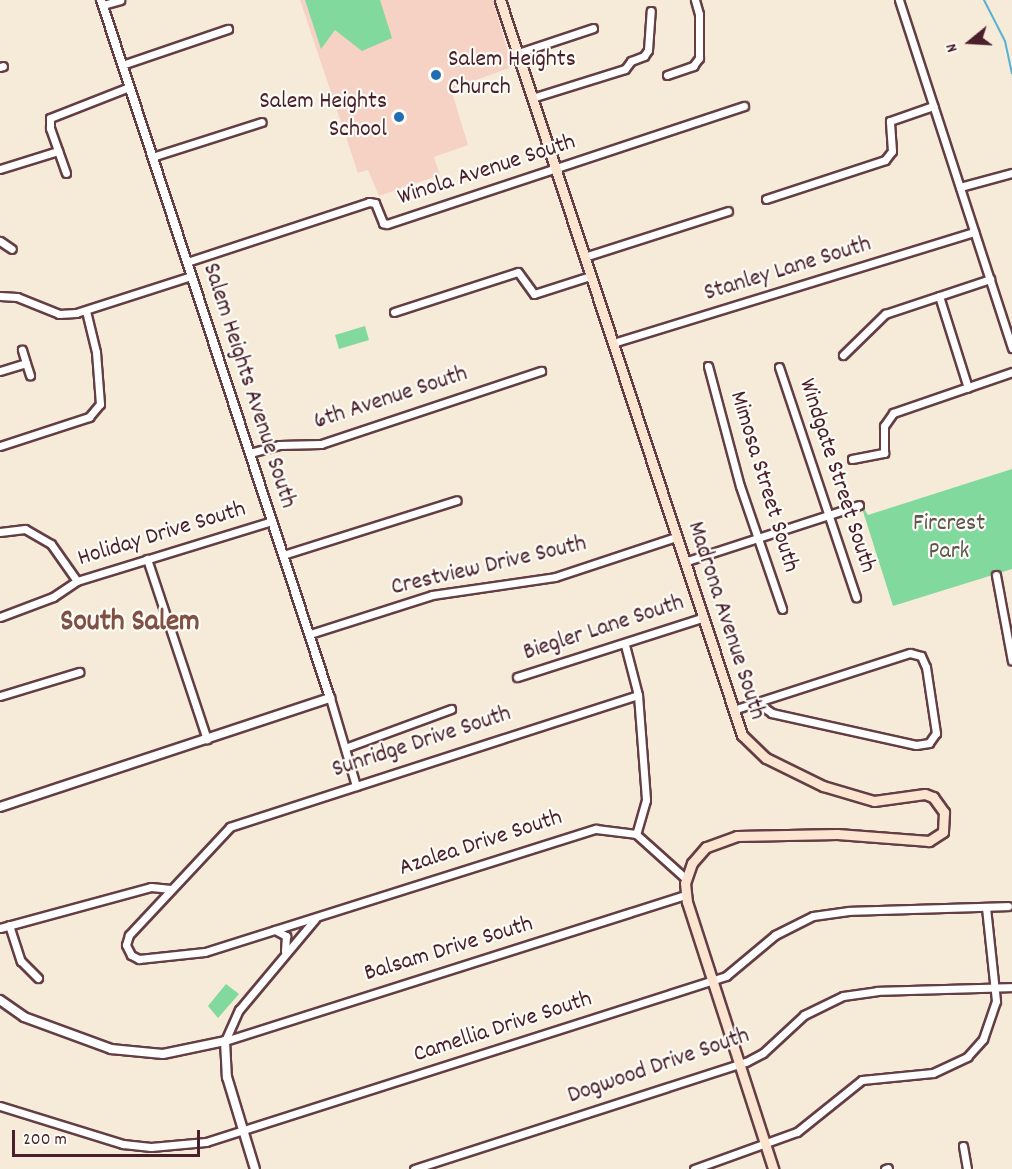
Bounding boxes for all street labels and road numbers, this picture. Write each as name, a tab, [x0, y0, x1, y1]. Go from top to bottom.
street label: Winola Avenue South	[395, 129, 579, 213]
street label: Stanley Lane South	[701, 231, 875, 309]
street label: Salem Heights Avenue South	[195, 260, 301, 512]
street label: 6th Avenue South	[311, 361, 471, 437]
street label: Windgate Street South	[791, 375, 881, 577]
street label: Mimosa Street South	[722, 388, 804, 576]
street label: Holiday Drive South	[75, 496, 249, 574]
street label: Madrona Avenue South	[679, 518, 771, 724]
street label: Crestview Drive South	[389, 531, 589, 603]
street label: Biegler Lane South	[520, 589, 688, 669]
street label: Sunridge Drive South	[329, 701, 515, 785]
street label: Azalea Drive South	[396, 804, 566, 884]
street label: Balsam Drive South	[361, 911, 537, 989]
street label: Camellia Drive South	[410, 986, 596, 1070]
street label: Dogwood Drive South	[564, 1022, 754, 1112]

